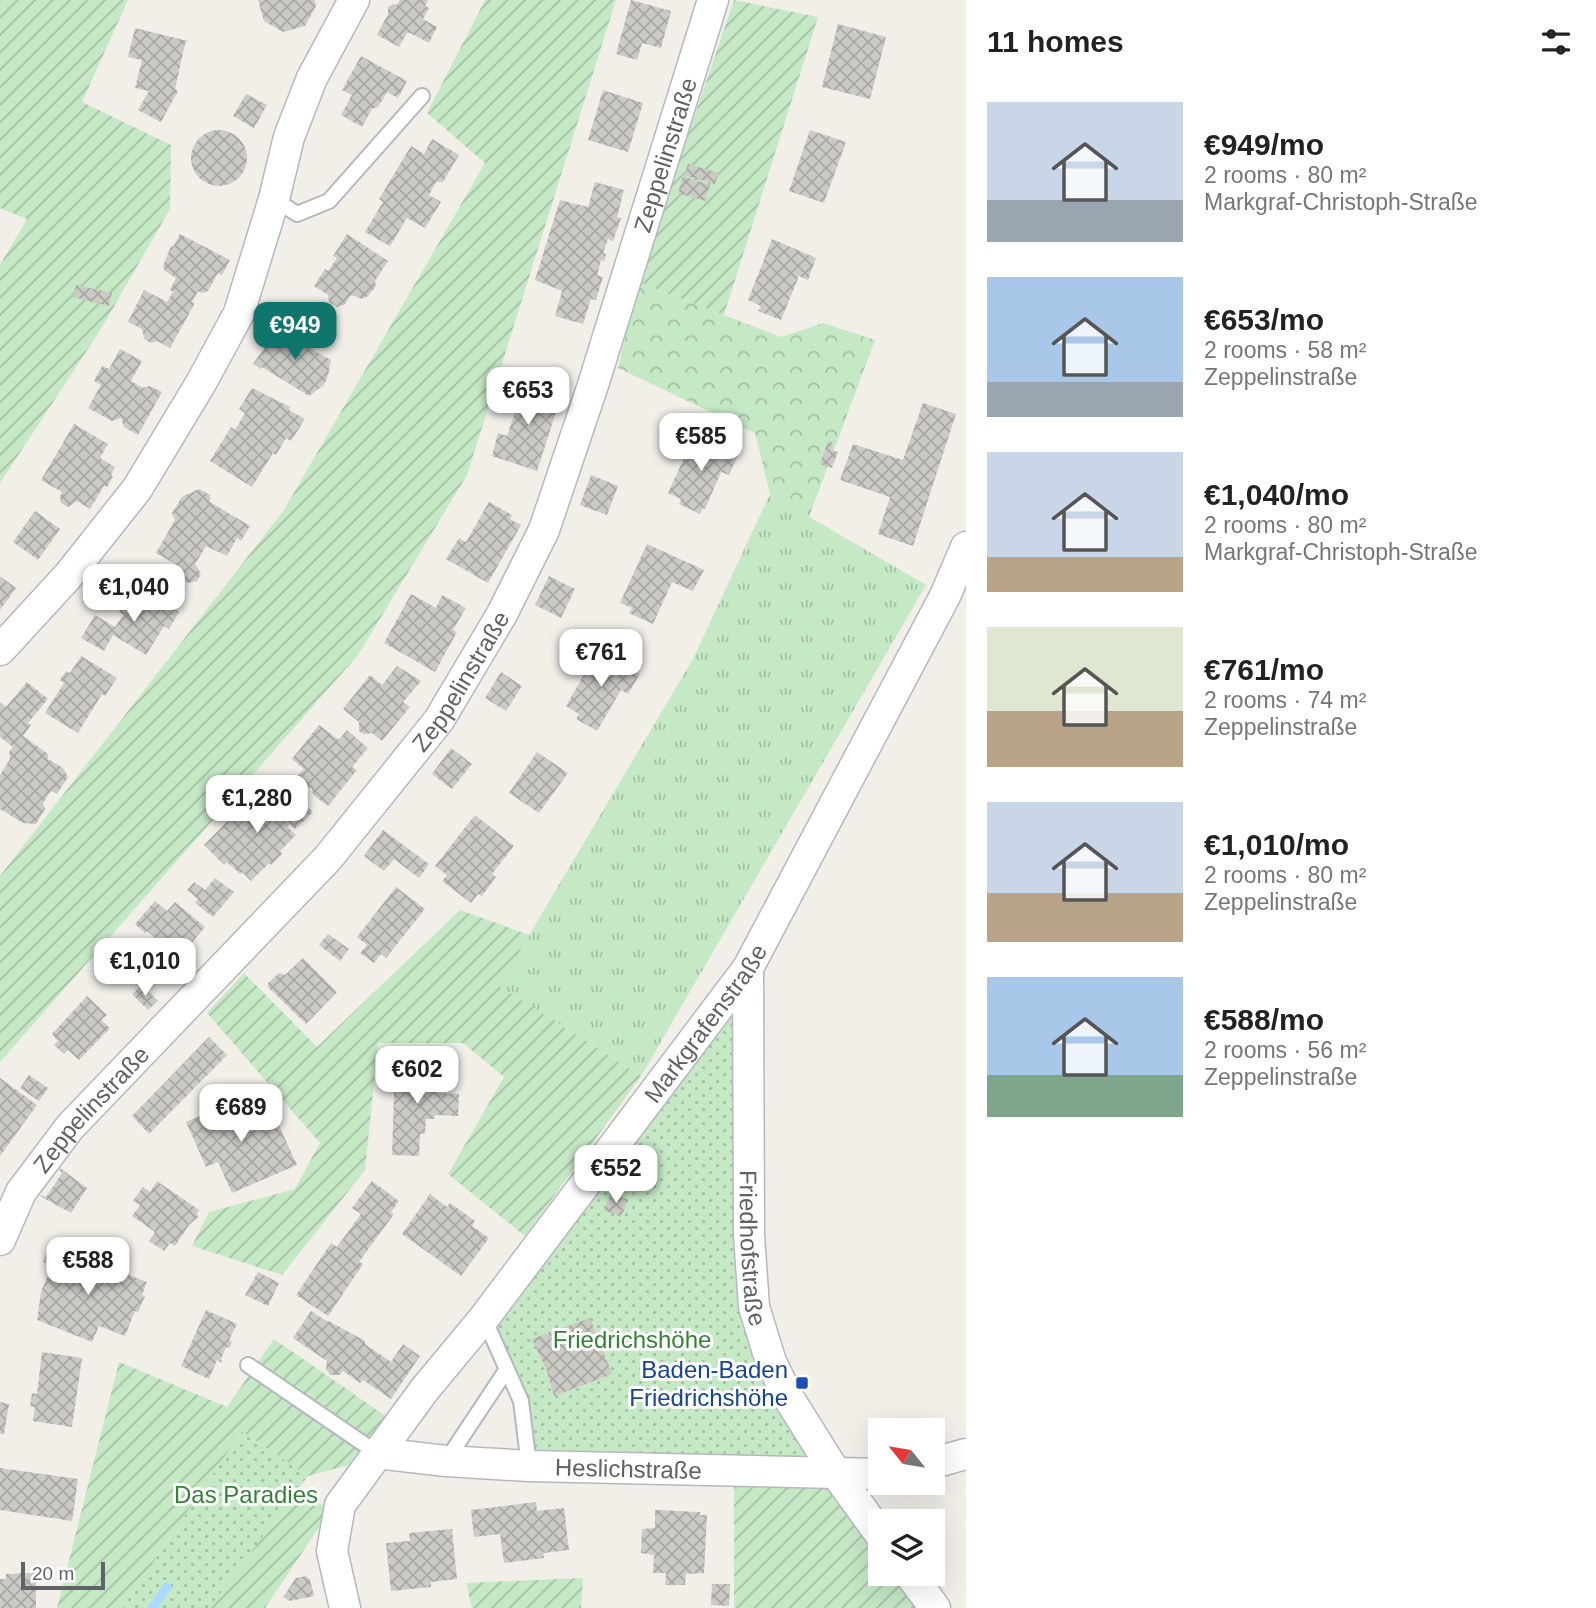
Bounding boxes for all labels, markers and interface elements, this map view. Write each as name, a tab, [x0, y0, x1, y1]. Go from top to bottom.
icon: filters	[1537, 23, 1575, 61]
text: 11 homes	[987, 25, 1124, 58]
street label: Zeppelinstraße	[628, 74, 701, 235]
text: €949/mo	[1204, 128, 1324, 161]
icon: home	[1043, 130, 1127, 214]
text: 2 rooms · 80 m²	[1204, 162, 1366, 188]
text: Markgraf-Christoph-Straße	[1204, 189, 1478, 215]
pin: €949	[254, 302, 336, 362]
text: €653/mo	[1204, 303, 1324, 336]
icon: home	[1043, 305, 1127, 389]
text: €949	[269, 312, 321, 338]
text: 2 rooms · 58 m²	[1204, 337, 1366, 363]
text: Zeppelinstraße	[1204, 364, 1357, 390]
pin: €653	[487, 368, 569, 427]
text: €653	[502, 377, 554, 403]
pin: €585	[660, 414, 742, 473]
text: €585	[675, 423, 727, 449]
text: €1,040/mo	[1204, 478, 1349, 511]
icon: home	[1043, 480, 1127, 564]
text: 2 rooms · 80 m²	[1204, 512, 1366, 538]
text: Markgraf-Christoph-Straße	[1204, 539, 1478, 565]
pin: €1,040	[77, 564, 191, 624]
text: €1,040	[99, 574, 169, 600]
street label: Zeppelinstraße	[406, 606, 514, 756]
pin: €761	[560, 630, 642, 689]
text: €761	[575, 639, 627, 665]
text: €761/mo	[1204, 653, 1324, 686]
icon: home	[1043, 655, 1127, 739]
text: 2 rooms · 74 m²	[1204, 687, 1366, 713]
text: Zeppelinstraße	[1204, 714, 1357, 740]
pin: €1,280	[200, 776, 314, 835]
text: €1,280	[222, 785, 292, 811]
text: €1,010/mo	[1204, 828, 1349, 861]
icon: home	[1043, 830, 1127, 914]
text: 2 rooms · 80 m²	[1204, 862, 1366, 888]
text: Zeppelinstraße	[1204, 889, 1357, 915]
pin: €1,010	[88, 939, 202, 998]
street label: Markgrafenstraße	[638, 940, 772, 1107]
text: €1,010	[110, 948, 180, 974]
text: €588/mo	[1204, 1003, 1324, 1036]
icon: home	[1043, 1005, 1127, 1089]
text: 2 rooms · 56 m²	[1204, 1037, 1366, 1063]
street label: Zeppelinstraße	[27, 1040, 154, 1177]
pin: €602	[376, 1046, 458, 1106]
text: €602	[391, 1056, 443, 1082]
text: Zeppelinstraße	[1204, 1064, 1357, 1090]
pin: €689	[200, 1084, 282, 1144]
text: €689	[215, 1094, 267, 1120]
pin: €552	[575, 1146, 657, 1205]
text: €552	[590, 1155, 642, 1181]
street label: Friedhofstraße	[735, 1170, 772, 1329]
pin: €588	[47, 1238, 129, 1297]
text: €588	[62, 1247, 114, 1273]
park label: Friedrichshöhe	[553, 1326, 711, 1353]
place label: Baden-Baden Friedrichshöhe	[629, 1356, 788, 1411]
marker: Baden-Baden Friedrichshöhe	[794, 1375, 810, 1391]
north arrow	[868, 1418, 945, 1494]
map controls	[868, 1418, 945, 1586]
street label: Heslichstraße	[555, 1453, 702, 1483]
park label: Das Paradies	[174, 1481, 318, 1508]
button: layers	[868, 1509, 945, 1586]
scale bar	[21, 1559, 105, 1591]
text: 20 m	[32, 1563, 74, 1584]

